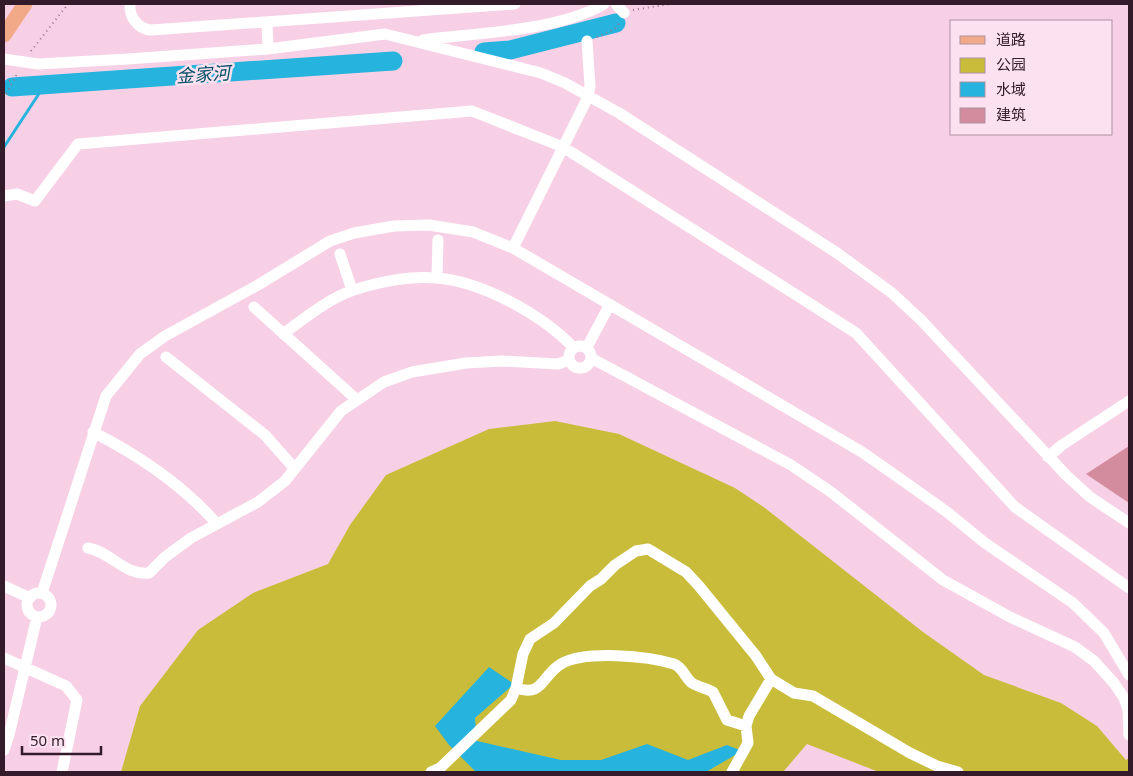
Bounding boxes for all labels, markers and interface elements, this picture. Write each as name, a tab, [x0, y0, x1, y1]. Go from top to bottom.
legend	[950, 20, 1113, 135]
text: 道路	[996, 29, 1026, 49]
text: 公园	[996, 54, 1026, 74]
water label: 金家河	[175, 60, 234, 88]
text: 水域	[996, 79, 1026, 99]
text: 建筑	[996, 104, 1026, 124]
scale bar	[22, 724, 101, 756]
text: 50 m	[30, 730, 65, 750]

